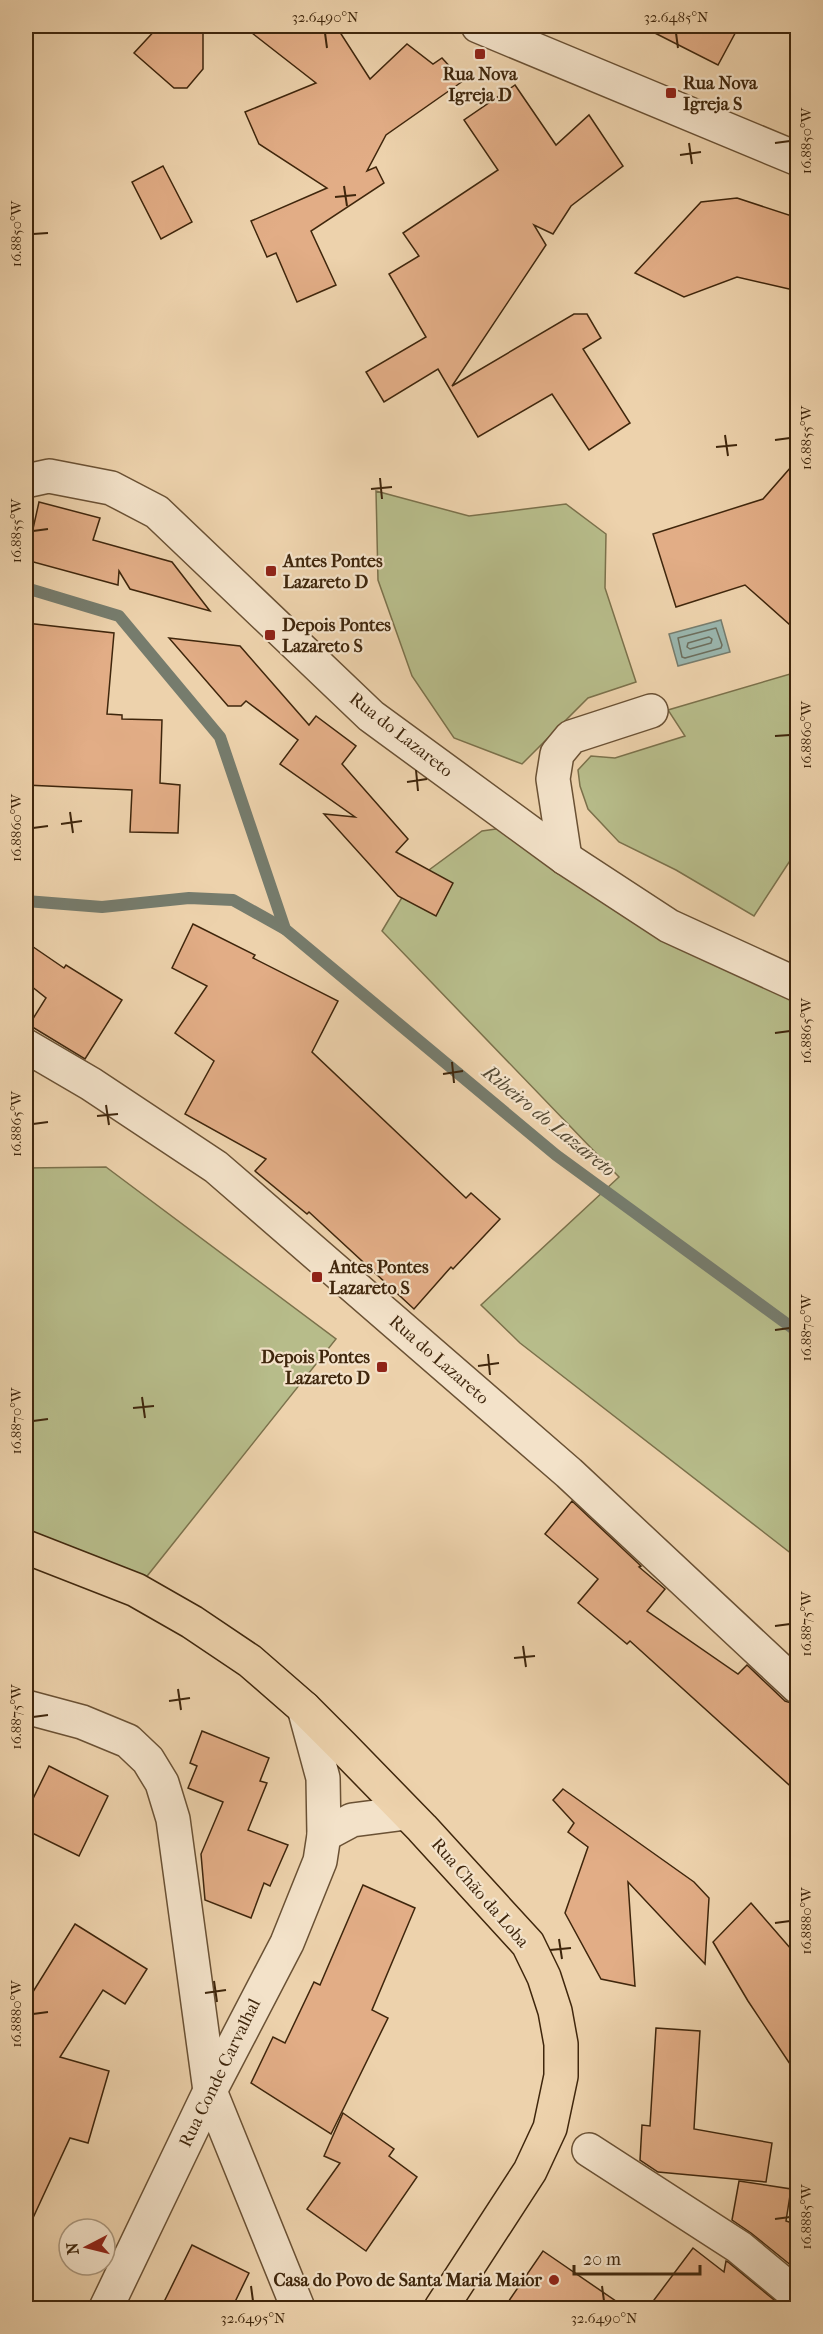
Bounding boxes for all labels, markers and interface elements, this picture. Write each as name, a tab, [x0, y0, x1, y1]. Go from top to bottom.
text: 32.6490°N	[292, 8, 359, 26]
text: 32.6485°N	[644, 8, 709, 26]
marker: Rua Nova Igreja D	[473, 47, 487, 61]
place label: Rua Nova Igreja D	[443, 64, 518, 106]
place label: Rua Nova Igreja S	[683, 73, 758, 115]
marker: Rua Nova Igreja S	[664, 86, 678, 100]
text: 16.8850°W	[797, 107, 815, 174]
text: 16.8850°W	[7, 200, 25, 267]
text: 16.8855°W	[797, 404, 815, 470]
text: 16.8855°W	[7, 497, 25, 563]
place label: Antes Pontes Lazareto D	[282, 551, 383, 593]
marker: Antes Pontes Lazareto D	[264, 564, 278, 578]
place label: Depois Pontes Lazareto S	[282, 615, 391, 657]
marker: Depois Pontes Lazareto S	[263, 628, 277, 642]
street label: Rua do Lazareto	[345, 688, 457, 782]
text: 16.8860°W	[797, 700, 815, 769]
text: 16.8860°W	[7, 793, 25, 862]
text: 16.8865°W	[797, 997, 815, 1064]
water label: Ribeiro do Lazareto	[477, 1059, 620, 1181]
text: 16.8865°W	[7, 1090, 25, 1157]
place label: Antes Pontes Lazareto S	[328, 1257, 429, 1299]
marker: Antes Pontes Lazareto S	[310, 1270, 324, 1284]
text: 16.8870°W	[797, 1293, 815, 1362]
street label: Rua do Lazareto	[385, 1311, 493, 1409]
place label: Depois Pontes Lazareto D	[261, 1347, 370, 1389]
marker: Depois Pontes Lazareto D	[375, 1360, 389, 1374]
text: 16.8870°W	[7, 1386, 25, 1455]
text: 16.8875°W	[797, 1590, 815, 1657]
text: 16.8875°W	[7, 1683, 25, 1750]
street label: Rua Chão da Loba	[427, 1834, 534, 1953]
text: 16.8880°W	[797, 1886, 815, 1955]
text: 16.8880°W	[7, 1979, 25, 2048]
street label: Rua Conde Carvalhal	[175, 1995, 265, 2151]
text: 16.8885°W	[797, 2183, 815, 2250]
north arrow	[57, 2217, 117, 2277]
scale bar	[574, 2238, 700, 2276]
text: N	[62, 2241, 83, 2256]
text: 20 m	[583, 2249, 621, 2270]
place label: Casa do Povo de Santa Maria Maior	[273, 2270, 542, 2291]
marker: Casa do Povo de Santa Maria Maior	[547, 2273, 561, 2287]
text: 32.6495°N	[221, 2309, 286, 2327]
text: 32.6490°N	[571, 2309, 638, 2327]

